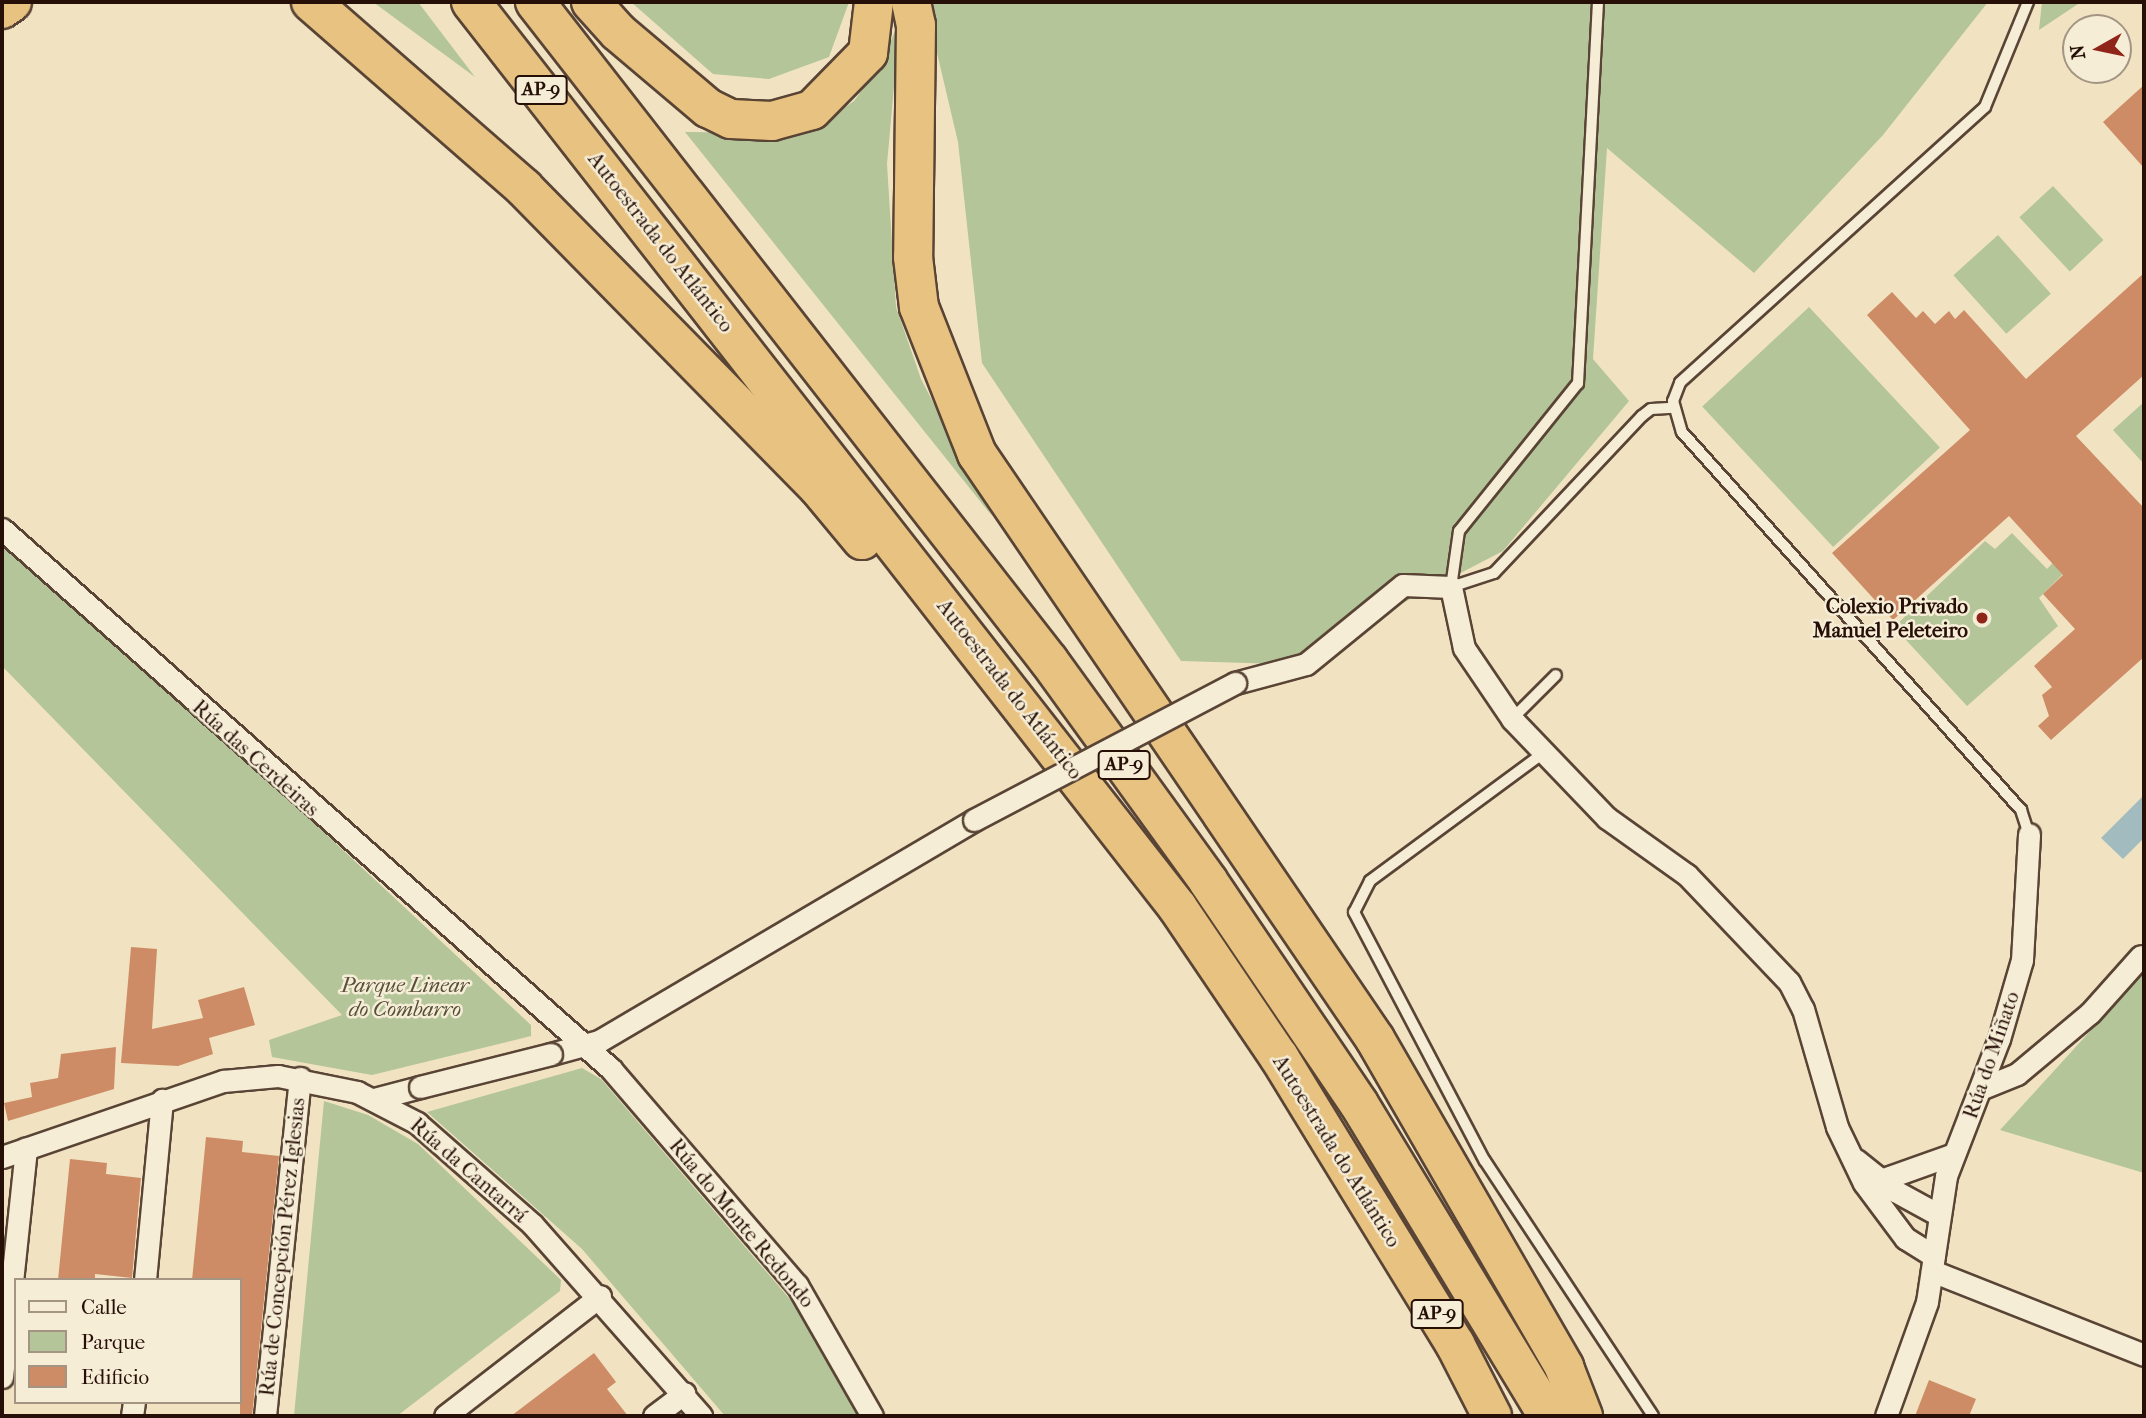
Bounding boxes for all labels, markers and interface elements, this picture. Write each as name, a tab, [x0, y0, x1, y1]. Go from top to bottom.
north arrow	[2062, 14, 2132, 84]
text: N	[2066, 43, 2090, 61]
road number: AP-9	[513, 74, 569, 106]
street label: Autoestrada do Atlántico	[583, 147, 739, 337]
place label: Colexio Privado Manuel Peleteiro	[1813, 593, 1968, 643]
street label: Autoestrada do Atlántico	[932, 594, 1088, 784]
marker: Colexio Privado Manuel Peleteiro	[1974, 610, 1990, 626]
street label: Rúa das Cerdeiras	[187, 694, 325, 822]
road number: AP-9	[1096, 750, 1152, 780]
park label: Parque Linear do Combarro	[341, 972, 469, 1022]
street label: Rúa do Miñato	[1957, 988, 2025, 1122]
street label: Autoestrada do Atlántico	[1268, 1050, 1406, 1252]
street label: Rúa de Concepción Pérez Iglesias	[254, 1097, 310, 1397]
street label: Rúa da Cantarrá	[405, 1112, 533, 1228]
street label: Rúa do Monte Redondo	[664, 1133, 820, 1313]
legend	[14, 1278, 242, 1404]
text: Calle	[81, 1295, 127, 1319]
road number: AP-9	[1409, 1298, 1465, 1330]
text: Parque	[81, 1330, 145, 1354]
text: Edificio	[81, 1365, 149, 1389]

